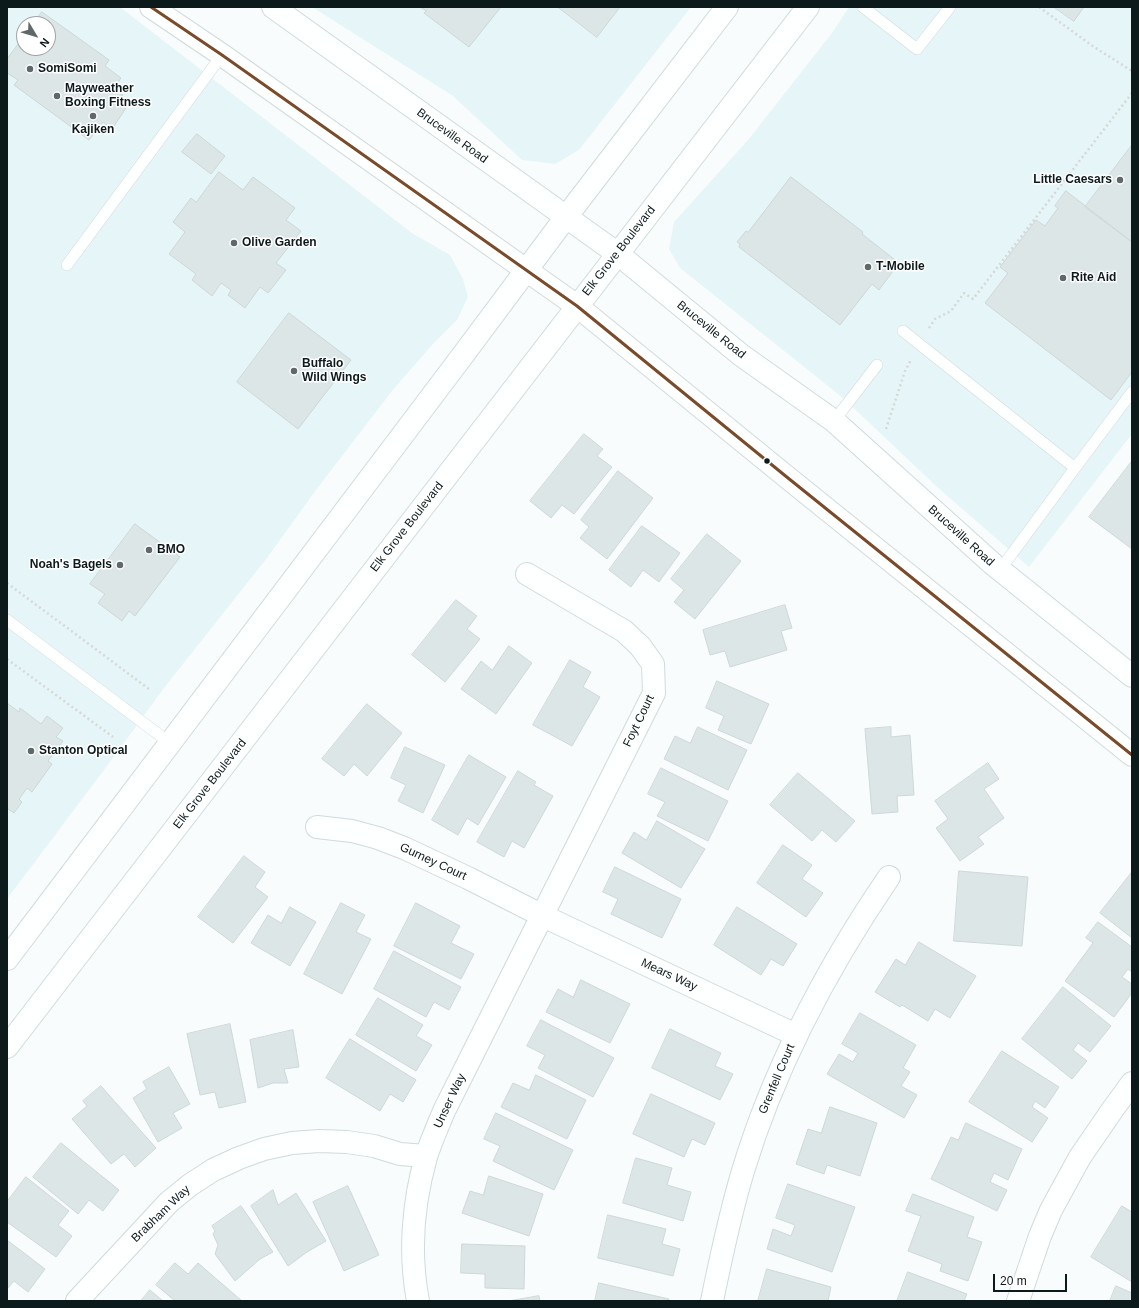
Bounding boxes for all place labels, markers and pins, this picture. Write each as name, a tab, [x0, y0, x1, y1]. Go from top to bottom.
place label: SomiSomi	[38, 62, 97, 76]
marker: SomiSomi	[25, 64, 35, 74]
place label: Mayweather Boxing Fitness	[65, 82, 151, 110]
marker: Mayweather Boxing Fitness	[52, 91, 62, 101]
marker: Kajiken	[88, 111, 98, 121]
place label: Kajiken	[72, 123, 114, 137]
place label: Little Caesars	[1033, 173, 1112, 187]
marker: Little Caesars	[1115, 175, 1125, 185]
place label: Olive Garden	[242, 236, 317, 250]
marker: Olive Garden	[229, 238, 239, 248]
place label: T-Mobile	[876, 260, 925, 274]
marker: T-Mobile	[863, 262, 873, 272]
place label: Rite Aid	[1071, 271, 1116, 285]
marker: Rite Aid	[1058, 273, 1068, 283]
place label: Buffalo Wild Wings	[302, 357, 366, 385]
marker: Buffalo Wild Wings	[289, 366, 299, 376]
unlabelled marker	[762, 456, 772, 466]
place label: BMO	[157, 543, 185, 557]
marker: BMO	[144, 545, 154, 555]
place label: Noah's Bagels	[30, 558, 112, 572]
marker: Noah's Bagels	[115, 560, 125, 570]
place label: Stanton Optical	[39, 744, 128, 758]
marker: Stanton Optical	[26, 746, 36, 756]

